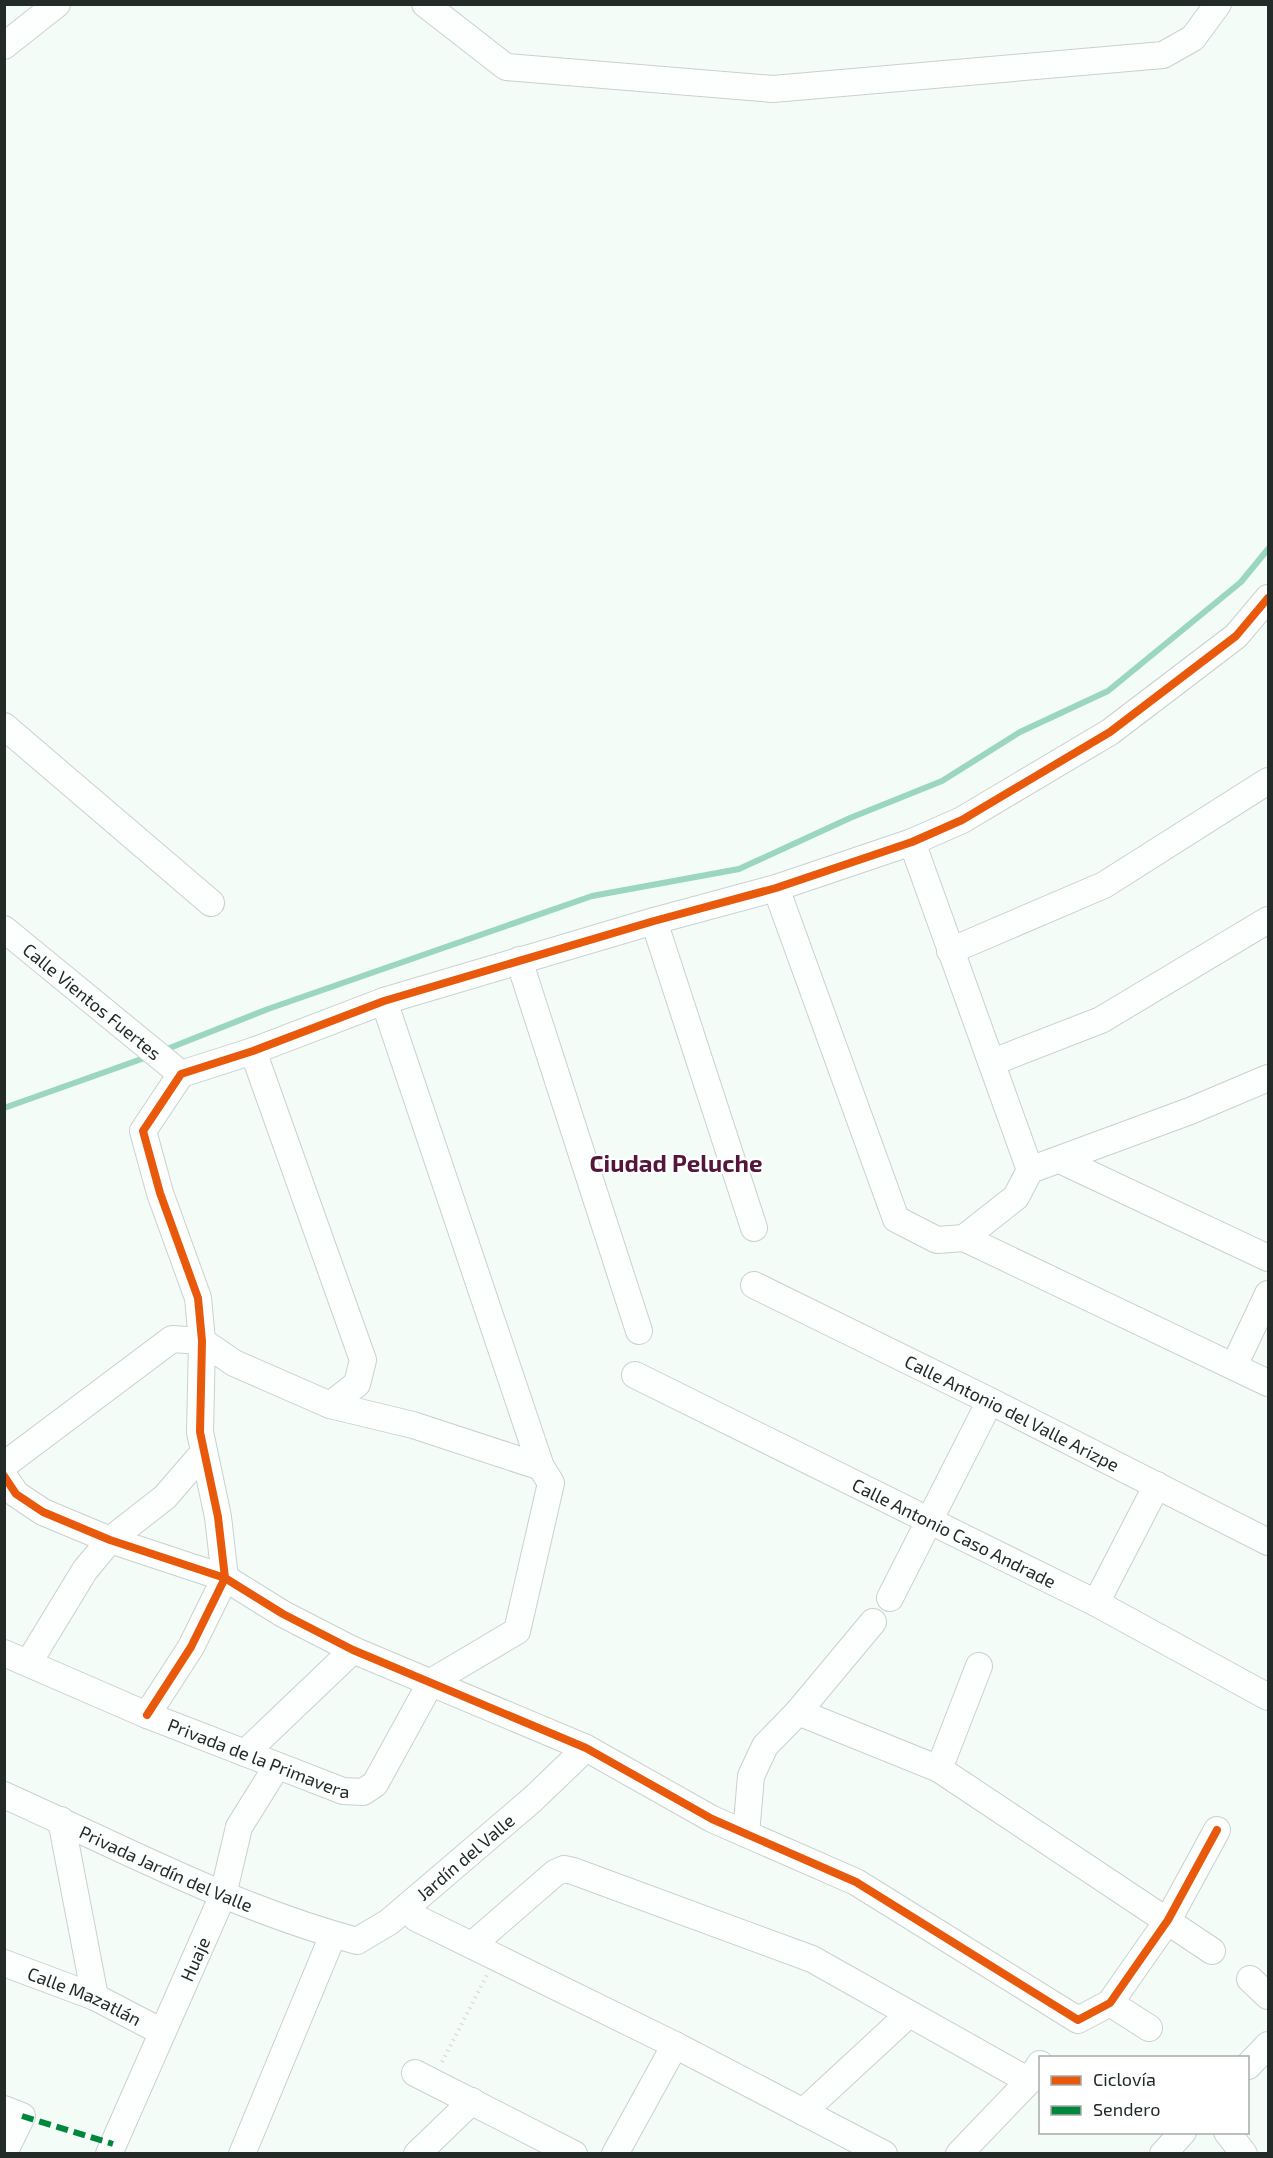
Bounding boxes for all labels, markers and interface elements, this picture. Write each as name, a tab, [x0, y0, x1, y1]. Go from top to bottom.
street label: Calle Vientos Fuertes	[19, 938, 166, 1064]
district label: Ciudad Peluche	[589, 1148, 763, 1177]
street label: Calle Antonio del Valle Arizpe	[901, 1350, 1123, 1476]
street label: Calle Antonio Caso Andrade	[849, 1473, 1060, 1592]
street label: Privada de la Primavera	[165, 1713, 350, 1802]
street label: Jardín del Valle	[412, 1809, 519, 1905]
street label: Privada Jardín del Valle	[76, 1820, 256, 1916]
street label: Huaje	[175, 1933, 214, 1985]
street label: Calle Mazatlán	[25, 1962, 145, 2030]
legend	[1039, 2056, 1249, 2134]
text: Ciclovía	[1093, 2068, 1156, 2090]
text: Sendero	[1093, 2098, 1160, 2120]

